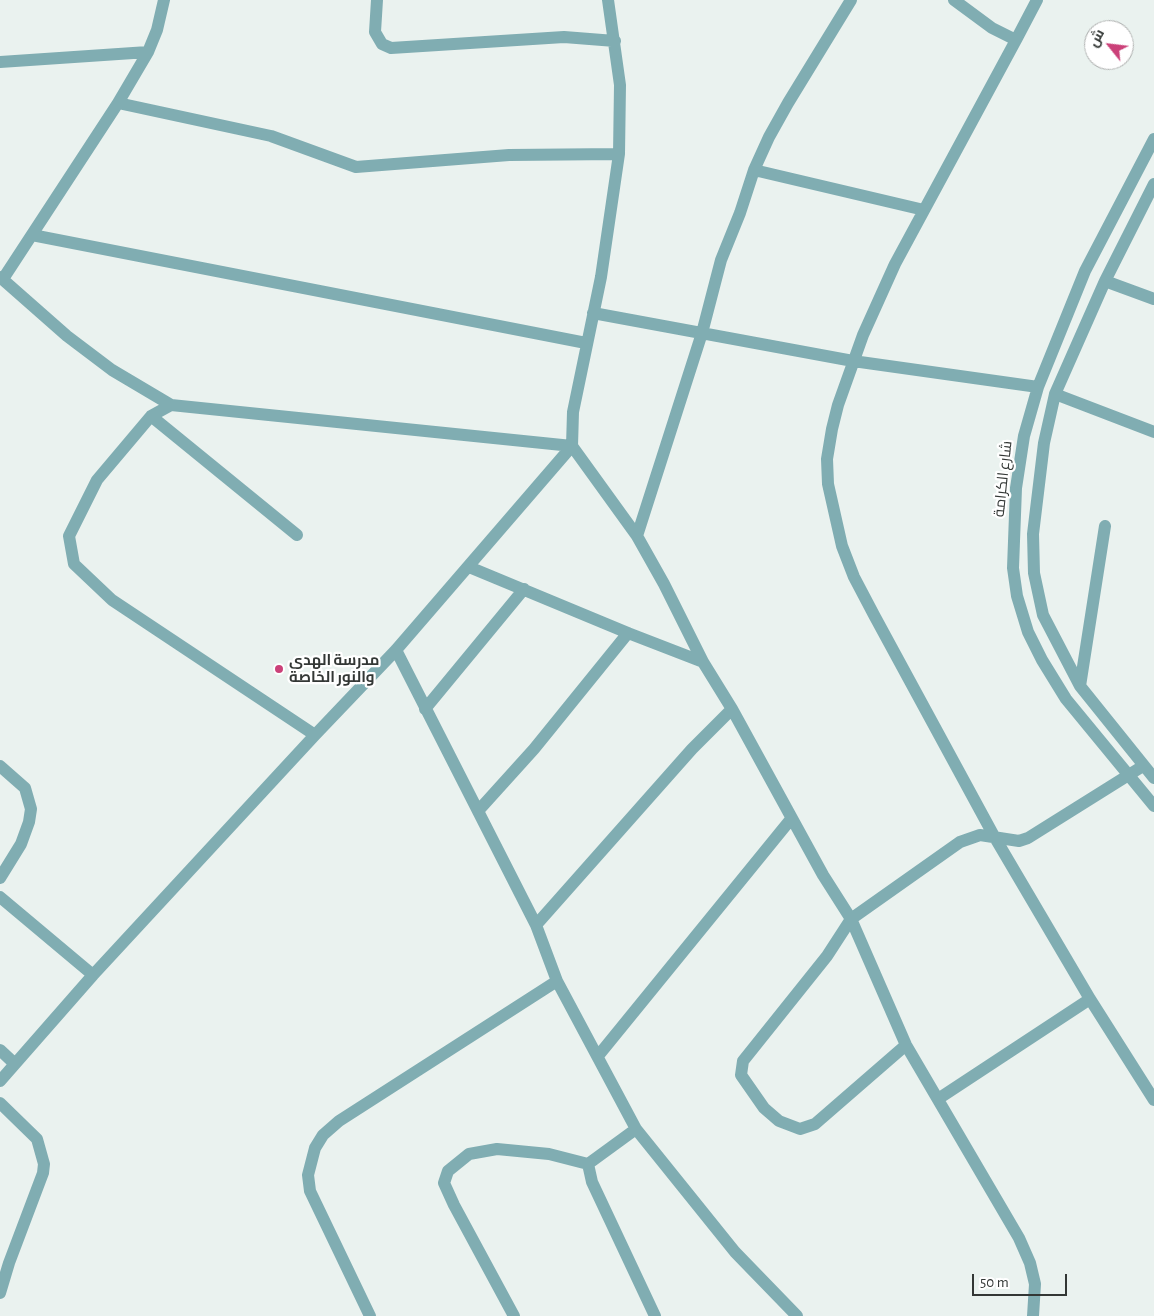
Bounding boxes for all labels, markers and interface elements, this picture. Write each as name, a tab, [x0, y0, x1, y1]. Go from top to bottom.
north arrow	[1084, 20, 1134, 70]
text: ش	[1086, 27, 1107, 49]
street label: شارع الكرامة	[990, 440, 1016, 518]
place label: مدرسة الهدى والنور الخاصة	[289, 651, 379, 686]
marker: مدرسة الهدى والنور الخاصة	[273, 663, 285, 675]
scale bar	[974, 1264, 1069, 1296]
text: 50 m	[980, 1275, 1009, 1290]

